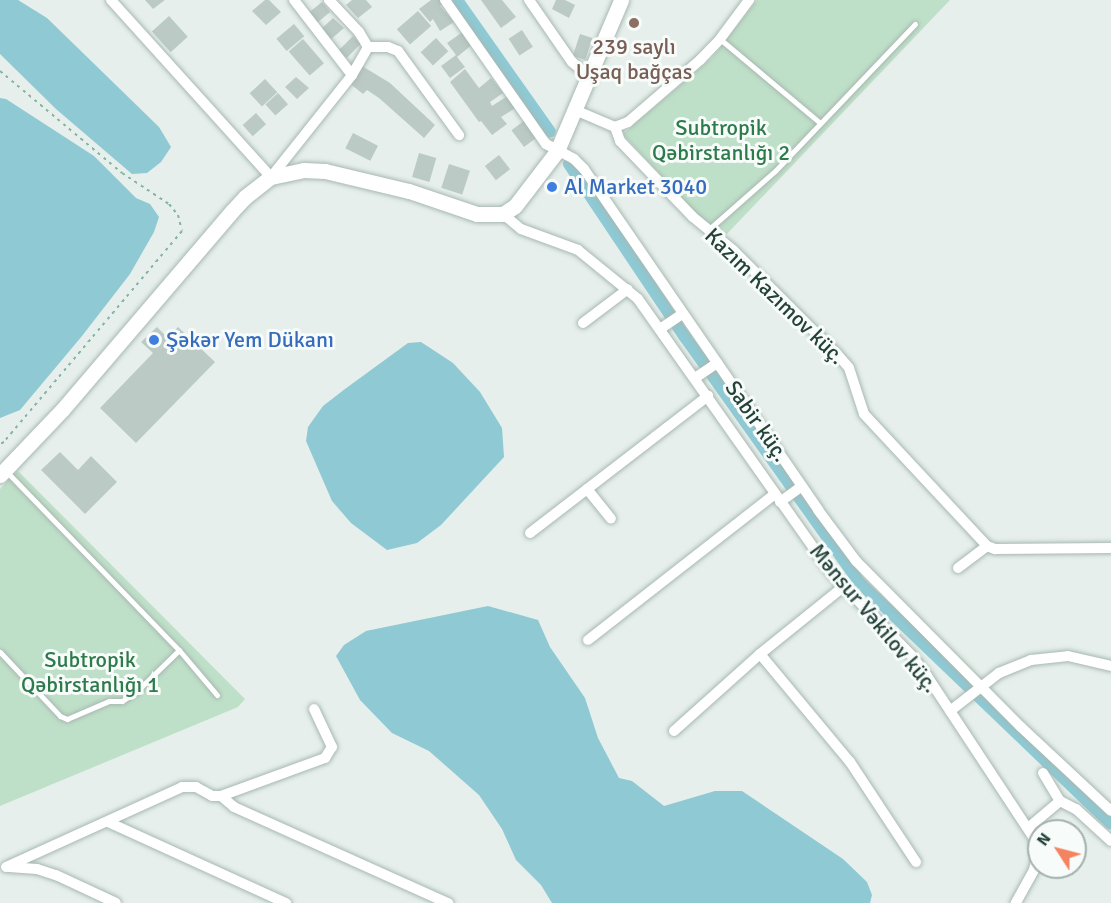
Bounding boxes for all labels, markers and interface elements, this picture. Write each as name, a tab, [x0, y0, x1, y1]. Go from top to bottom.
marker: 239 saylı Uşaq bağças	[627, 16, 641, 30]
place label: 239 saylı Uşaq bağças	[576, 33, 692, 84]
park label: Subtropik Qəbirstanlığı 2	[652, 114, 790, 166]
place label: Al Market 3040	[564, 174, 707, 200]
marker: Al Market 3040	[545, 180, 559, 194]
street label: Kazım Kazımov küç.	[699, 222, 851, 370]
place label: Şəkər Yem Dükanı	[166, 327, 334, 353]
marker: Şəkər Yem Dükanı	[147, 333, 161, 347]
street label: Sabir küç.	[720, 375, 794, 467]
street label: Mənsur Vəkilov küç.	[804, 538, 944, 698]
park label: Subtropik Qəbirstanlığı 1	[21, 646, 159, 698]
north arrow	[1027, 819, 1087, 879]
text: N	[1033, 829, 1055, 850]

